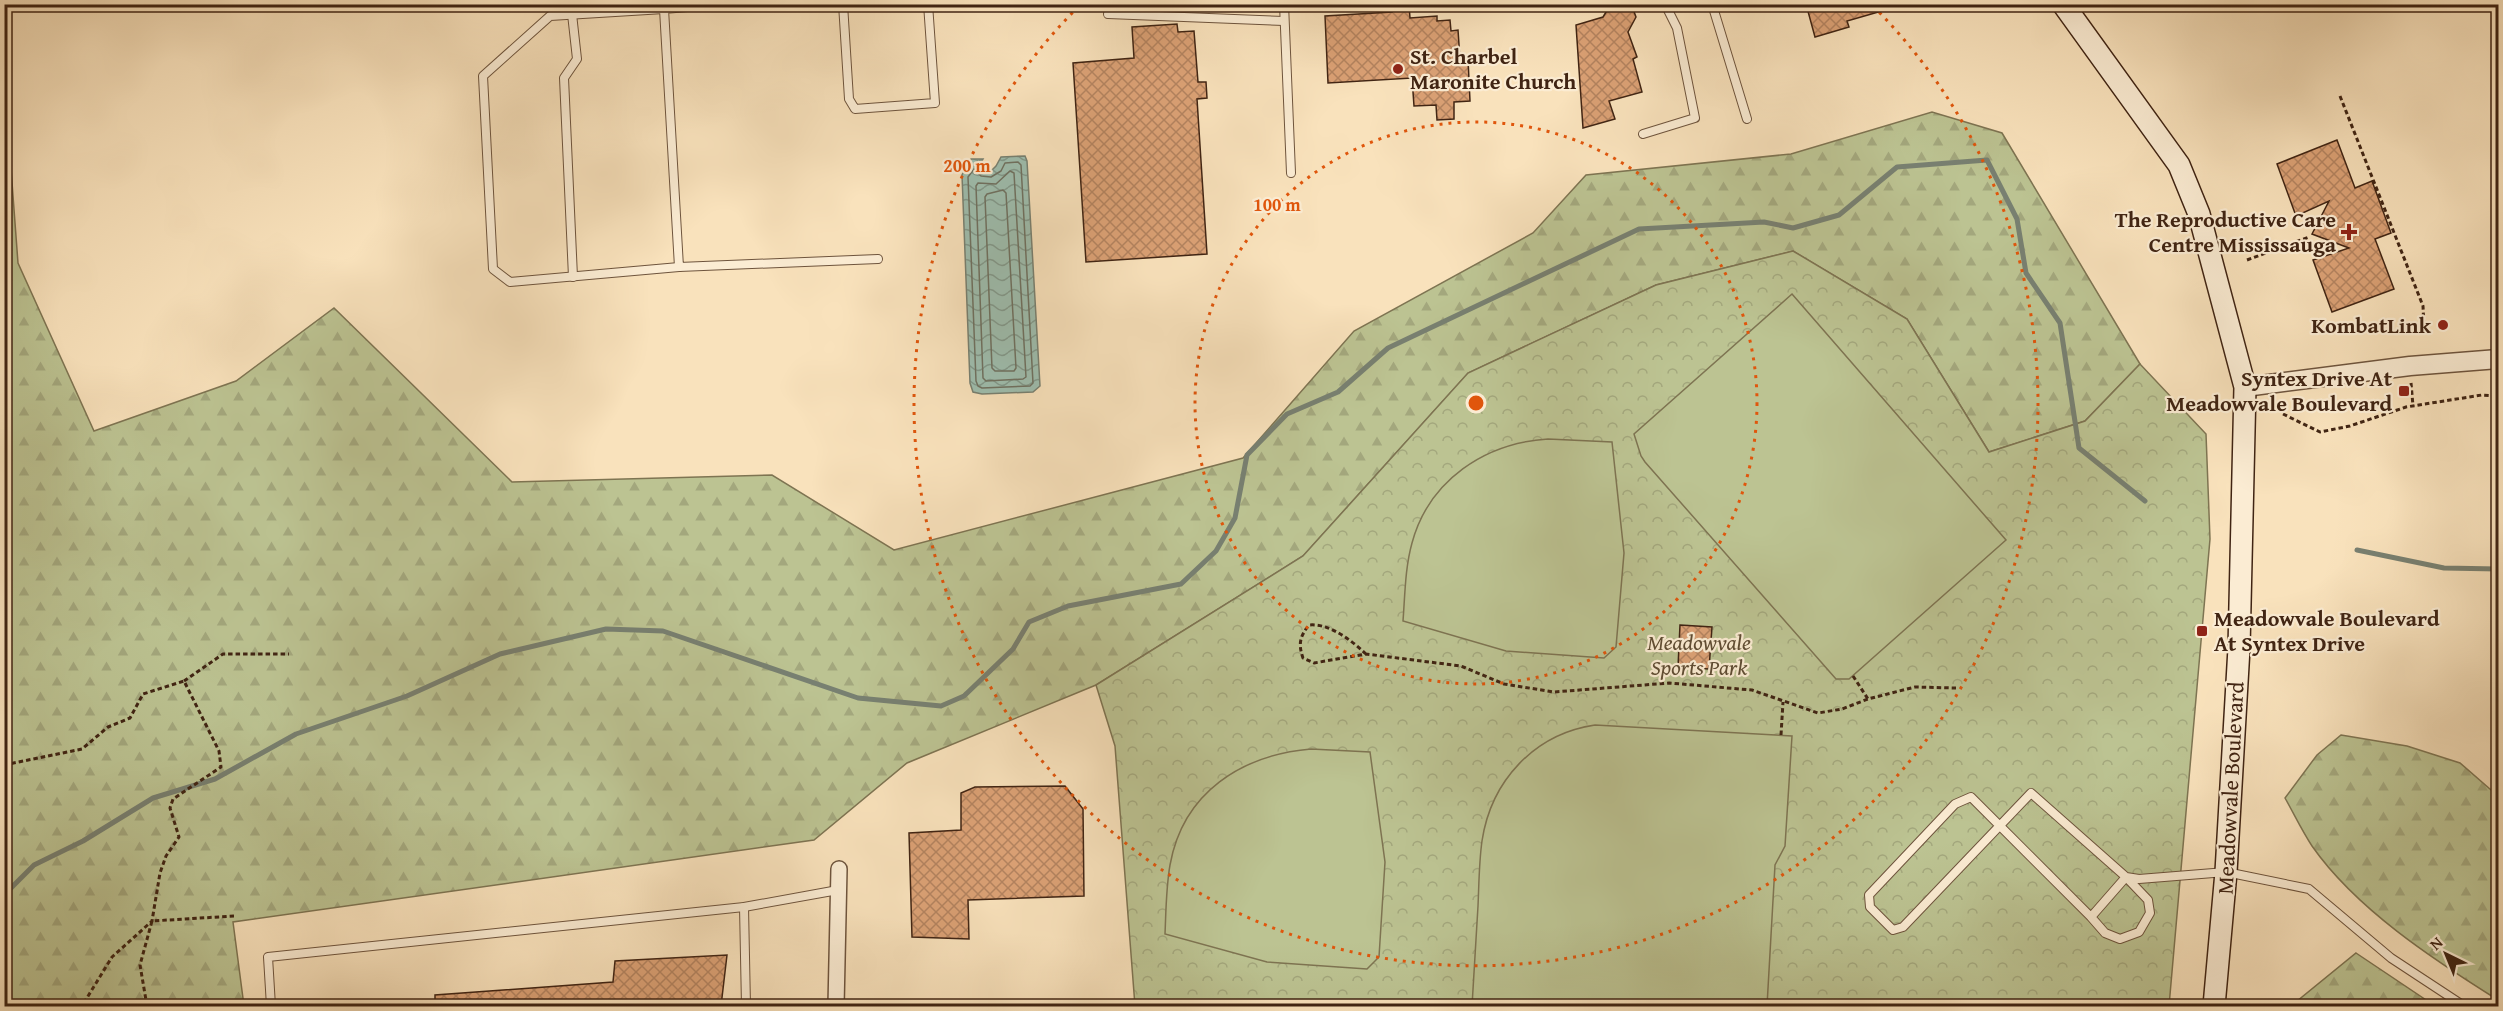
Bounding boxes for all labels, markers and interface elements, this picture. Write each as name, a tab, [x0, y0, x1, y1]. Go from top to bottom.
place label: St. Charbel Maronite Church	[1410, 40, 1576, 97]
marker: St. Charbel Maronite Church	[1391, 62, 1405, 76]
text: 200 m	[943, 152, 991, 179]
text: 100 m	[1253, 191, 1301, 218]
place label: The Reproductive Care Centre Mississauga	[2115, 203, 2337, 260]
marker: The Reproductive Care Centre Mississauga	[2340, 223, 2358, 241]
place label: KombatLink	[2311, 309, 2431, 341]
marker: KombatLink	[2436, 318, 2450, 332]
place label: Syntex Drive At Meadowvale Boulevard	[2166, 362, 2393, 419]
marker: Syntex Drive At Meadowvale Boulevard	[2397, 384, 2411, 398]
centre of rings	[1466, 393, 1486, 413]
place label: Meadowvale Boulevard At Syntex Drive	[2214, 602, 2440, 659]
marker: Meadowvale Boulevard At Syntex Drive	[2195, 624, 2209, 638]
park label: Meadowvale Sports Park	[1647, 626, 1751, 683]
street label: Meadowvale Boulevard	[2208, 681, 2252, 895]
north arrow	[2416, 924, 2476, 984]
text: N	[2424, 930, 2448, 955]

